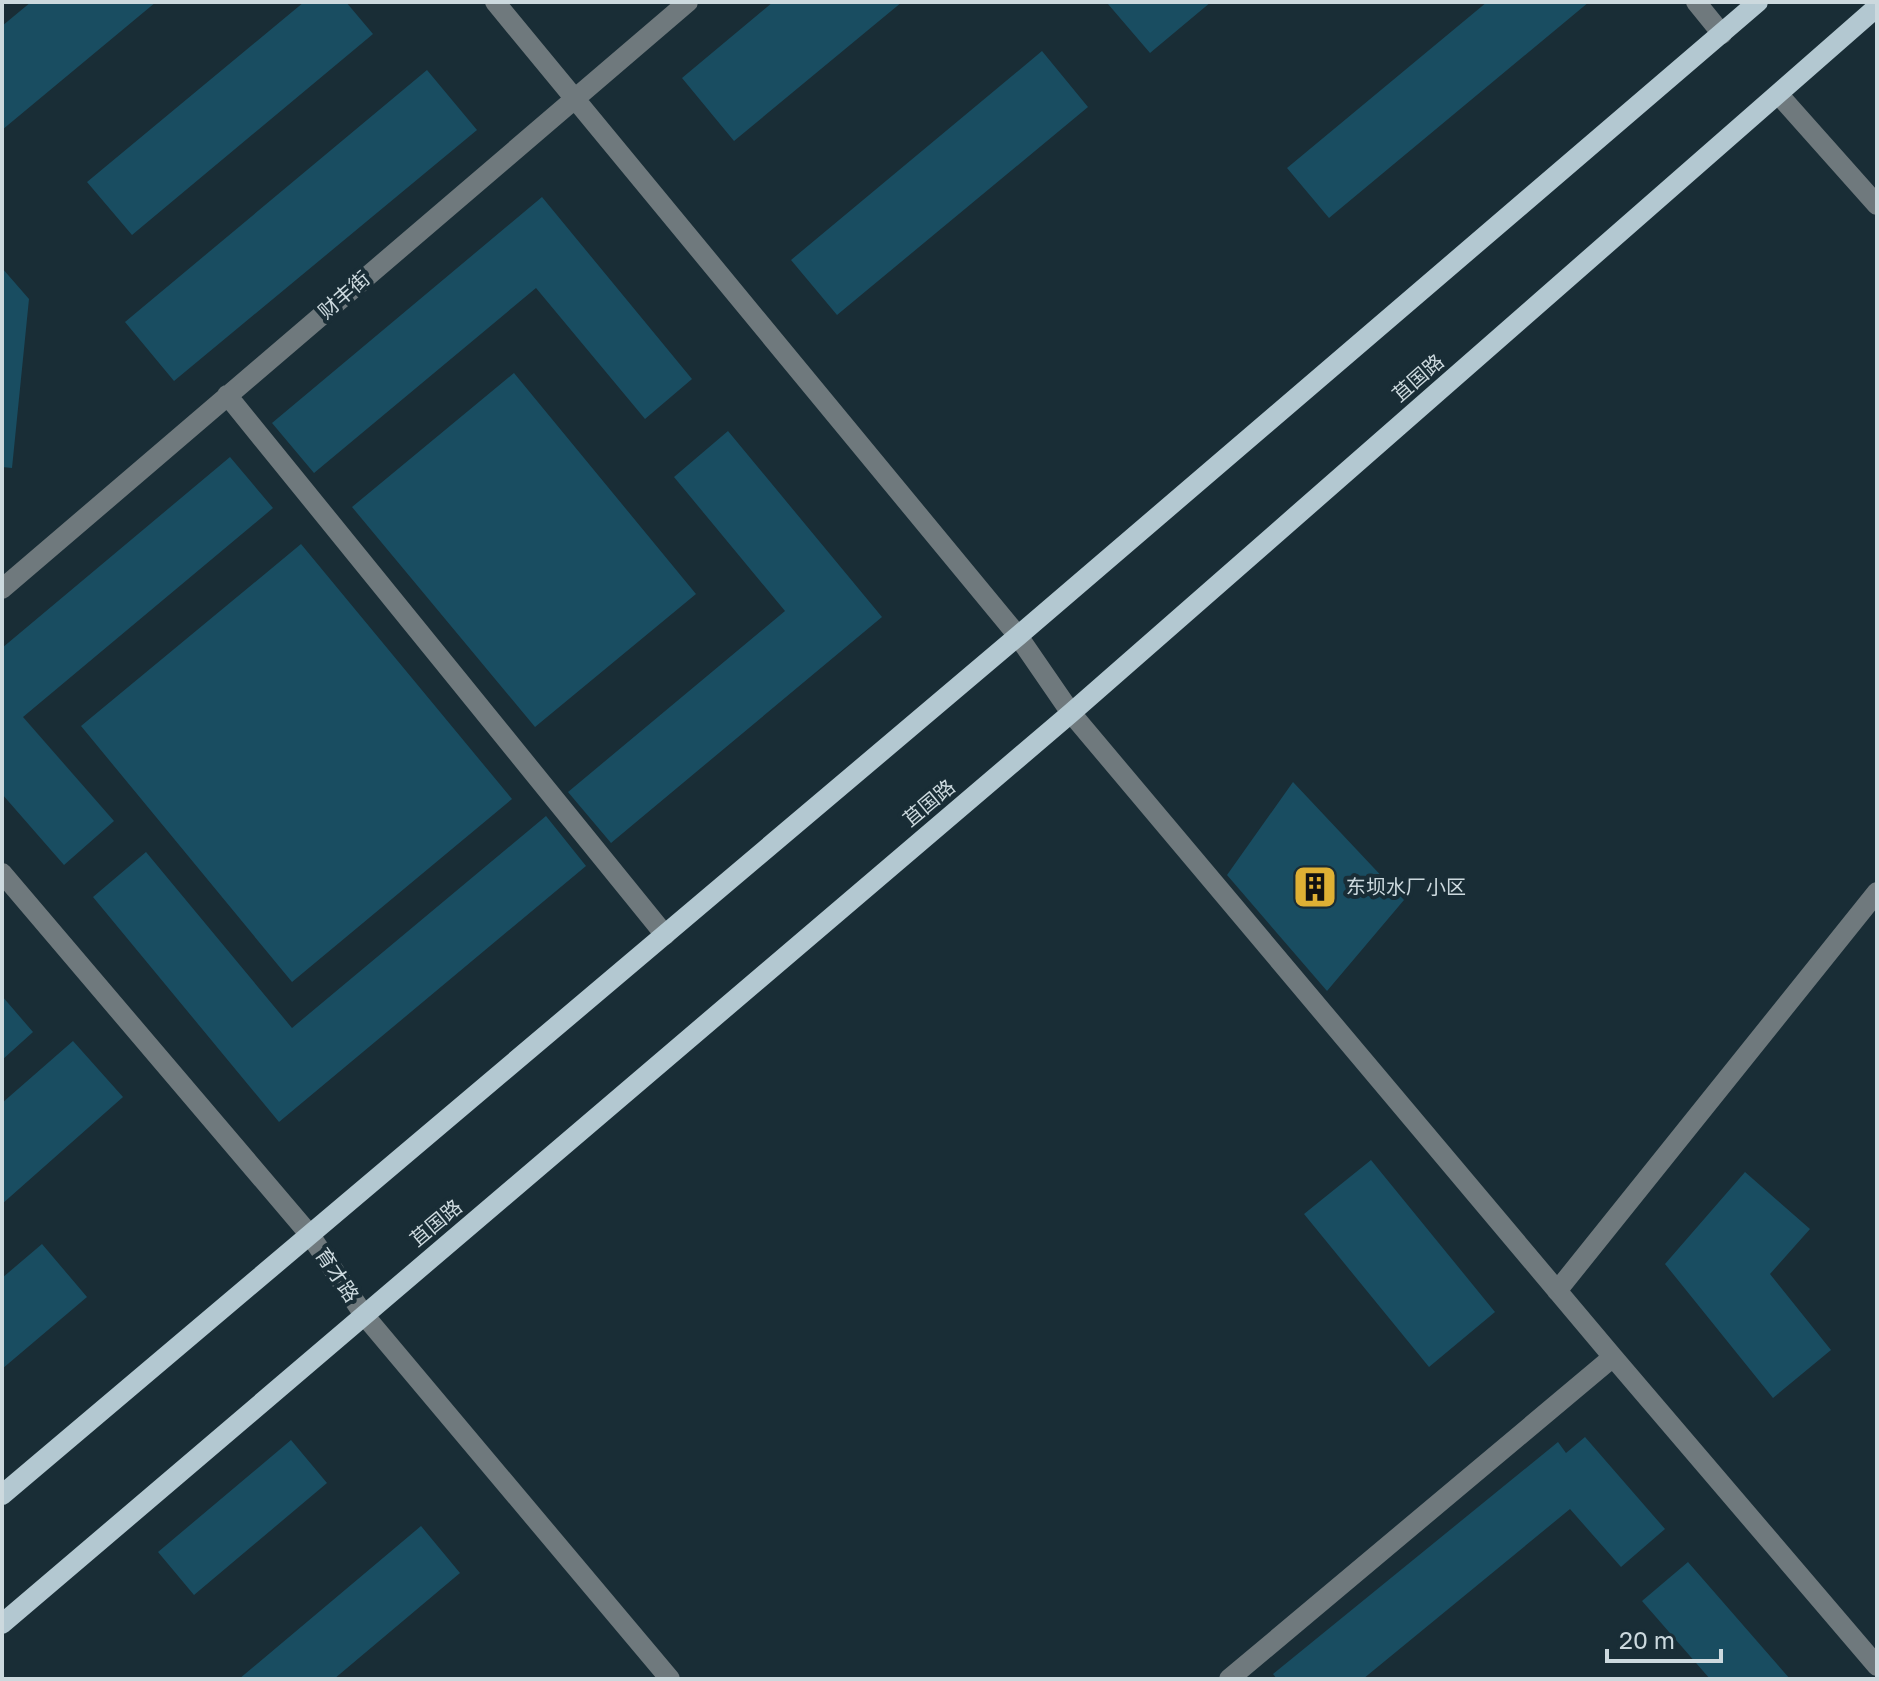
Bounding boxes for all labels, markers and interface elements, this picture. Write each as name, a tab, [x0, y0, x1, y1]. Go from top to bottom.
street label: 财丰街	[313, 266, 374, 323]
street label: 苴国路	[1387, 349, 1448, 406]
street label: 苴国路	[898, 774, 959, 831]
building icon: 东坝水厂小区	[1291, 863, 1339, 911]
place label: 东坝水厂小区	[1346, 874, 1466, 898]
street label: 苴国路	[405, 1194, 466, 1251]
street label: 育才路	[311, 1243, 365, 1306]
scale bar	[1607, 1613, 1721, 1663]
text: 20 m	[1619, 1625, 1675, 1654]

